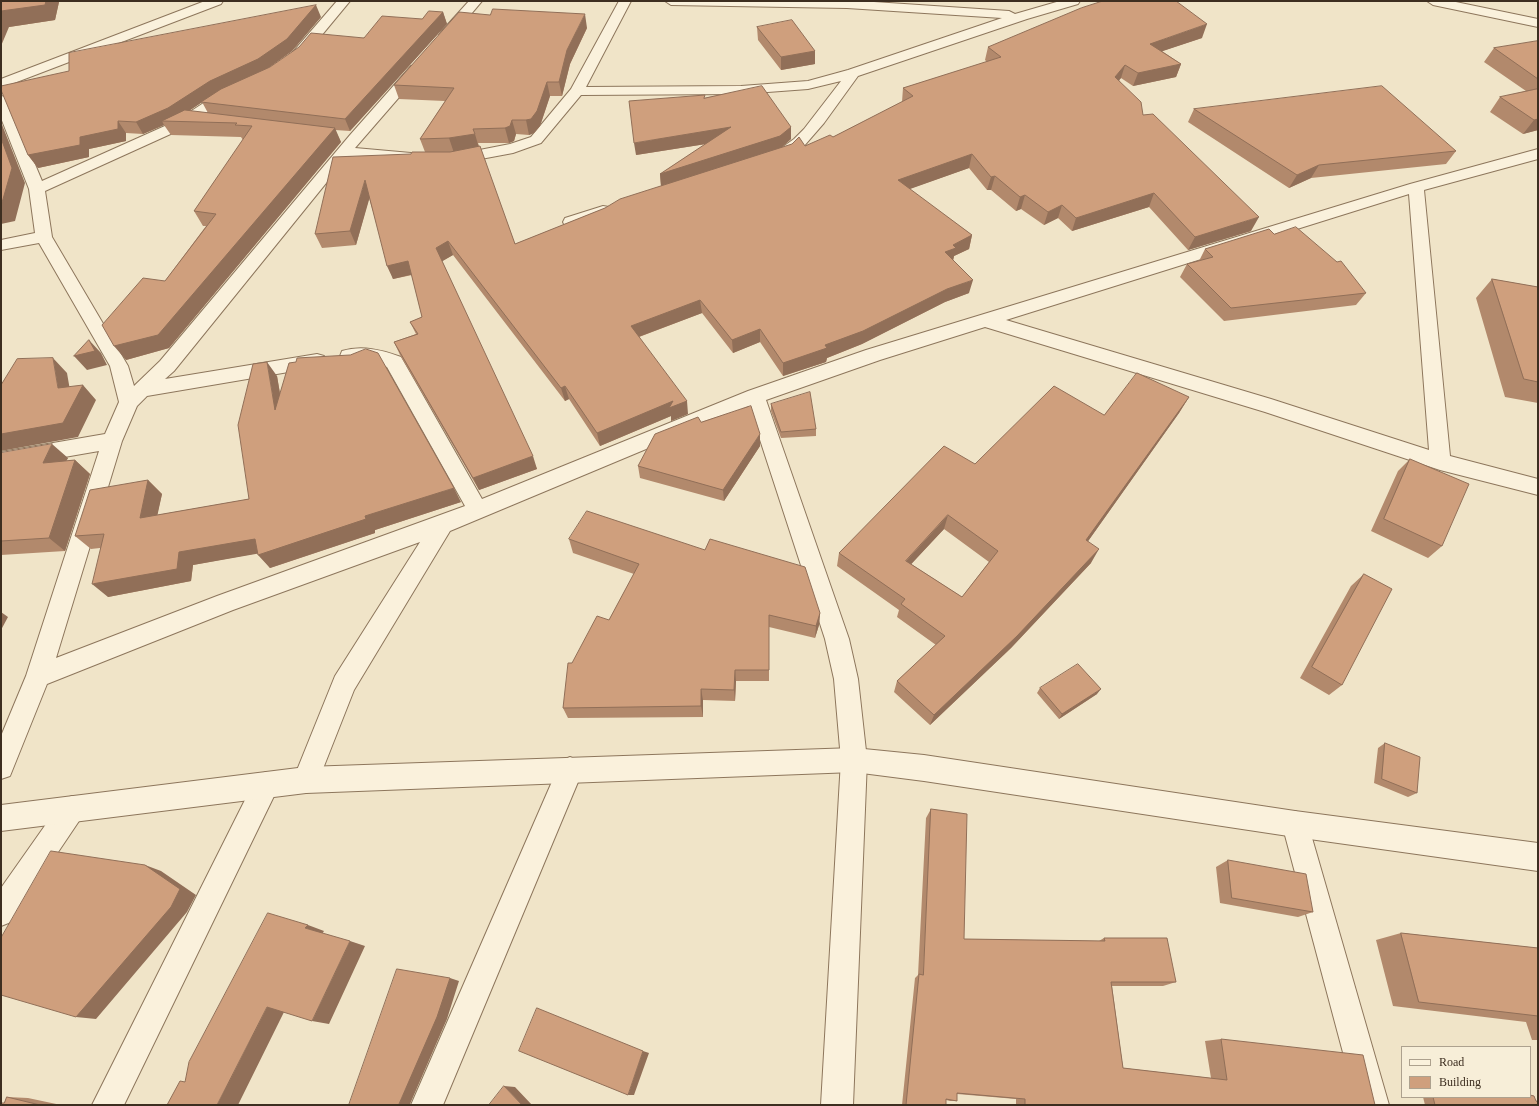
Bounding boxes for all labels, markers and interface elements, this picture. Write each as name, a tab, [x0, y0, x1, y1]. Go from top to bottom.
legend	[1401, 1046, 1531, 1098]
text: Road	[1439, 1055, 1464, 1069]
text: Building	[1439, 1075, 1481, 1089]

